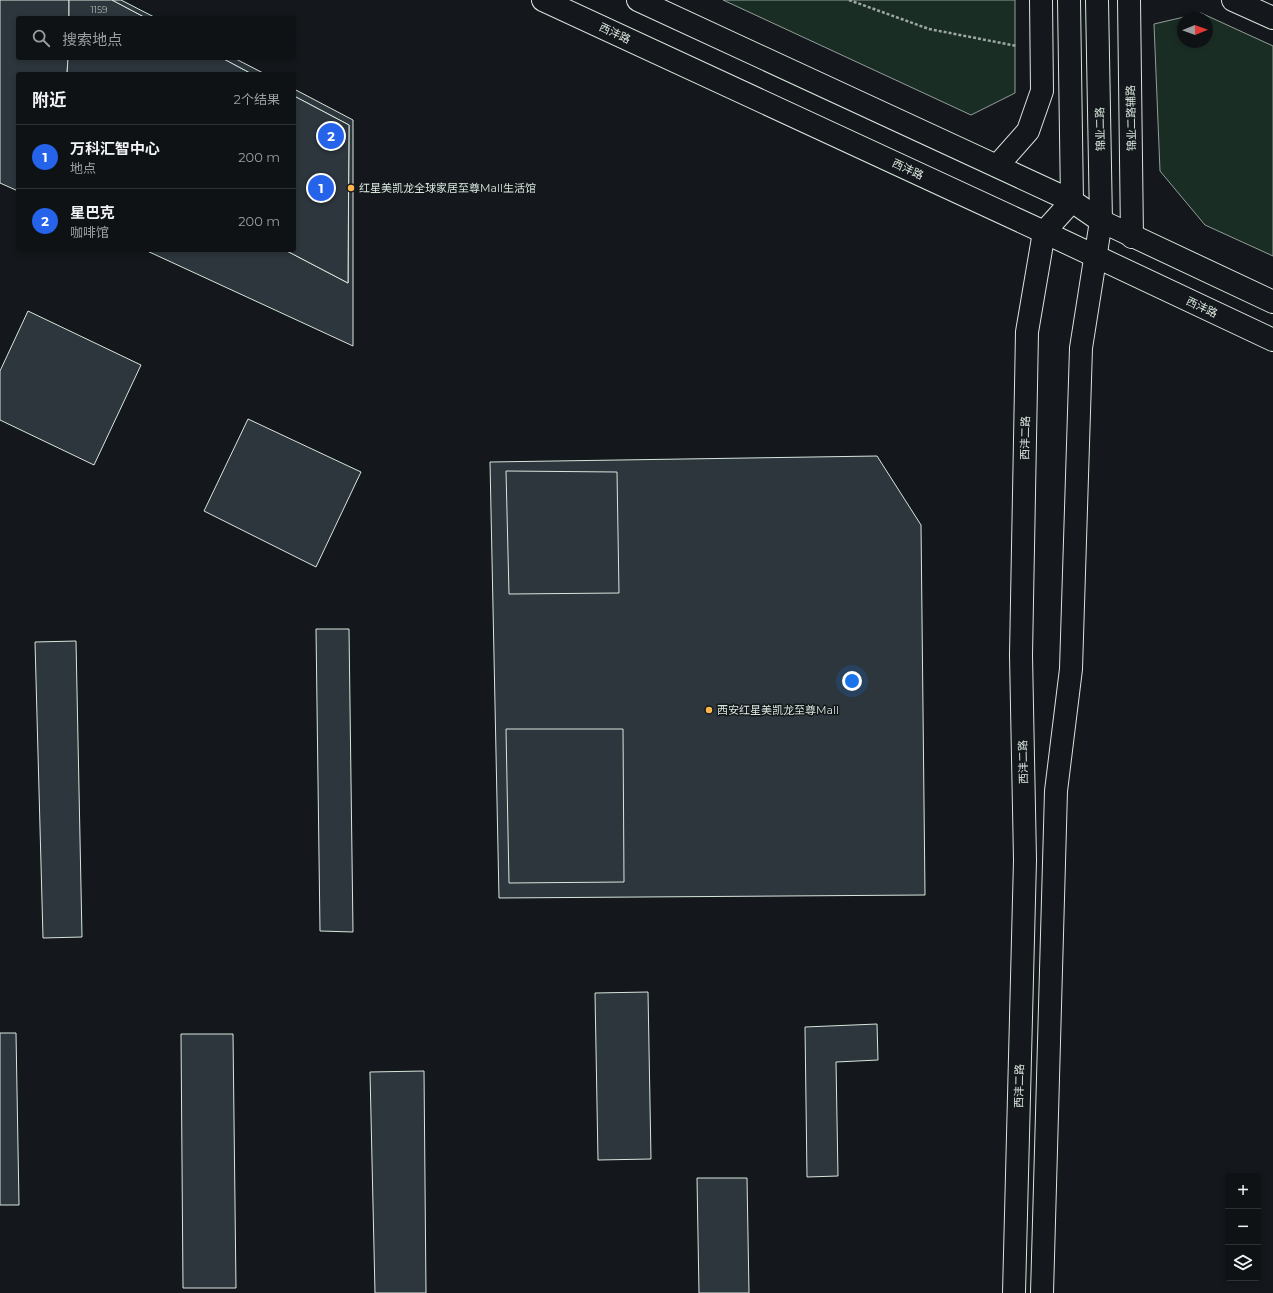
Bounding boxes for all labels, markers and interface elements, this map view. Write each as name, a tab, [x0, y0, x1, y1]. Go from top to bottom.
house number: 1159	[90, 4, 108, 15]
north arrow	[1177, 12, 1213, 48]
search box	[16, 16, 296, 60]
street label: 西沣路	[597, 20, 633, 46]
icon: search	[30, 27, 52, 49]
text: 搜索地点	[62, 30, 122, 49]
street label: 锦业二路辅路	[1123, 85, 1139, 151]
text: 附近	[32, 90, 66, 110]
text: 2个结果	[234, 91, 280, 107]
street label: 锦业二路	[1093, 107, 1107, 151]
pin: 2	[318, 121, 344, 151]
text: 万科汇智中心	[70, 139, 160, 158]
text: 1	[42, 149, 48, 165]
text: 200 m	[238, 149, 280, 165]
street label: 西沣路	[890, 156, 926, 182]
text: 地点	[70, 160, 96, 176]
pin: 1	[308, 173, 334, 203]
place label: 红星美凯龙全球家居至尊Mall生活馆	[359, 181, 536, 195]
marker: 红星美凯龙全球家居至尊Mall生活馆	[346, 183, 356, 193]
text: 星巴克	[70, 203, 115, 222]
text: 2	[41, 213, 49, 229]
text: 200 m	[238, 213, 280, 229]
text: 咖啡馆	[70, 224, 109, 240]
street label: 西沣路	[1184, 294, 1220, 320]
street label: 西沣二路	[1018, 416, 1032, 460]
your location	[842, 671, 862, 691]
place label: 西安红星美凯龙至尊Mall	[717, 703, 839, 717]
marker: 西安红星美凯龙至尊Mall	[704, 705, 714, 715]
street label: 西沣二路	[1016, 740, 1030, 784]
street label: 西沣二路	[1012, 1064, 1026, 1108]
map controls	[1225, 1173, 1261, 1281]
button: +	[1225, 1173, 1261, 1209]
button: −	[1225, 1209, 1261, 1245]
button: layers	[1225, 1245, 1261, 1281]

